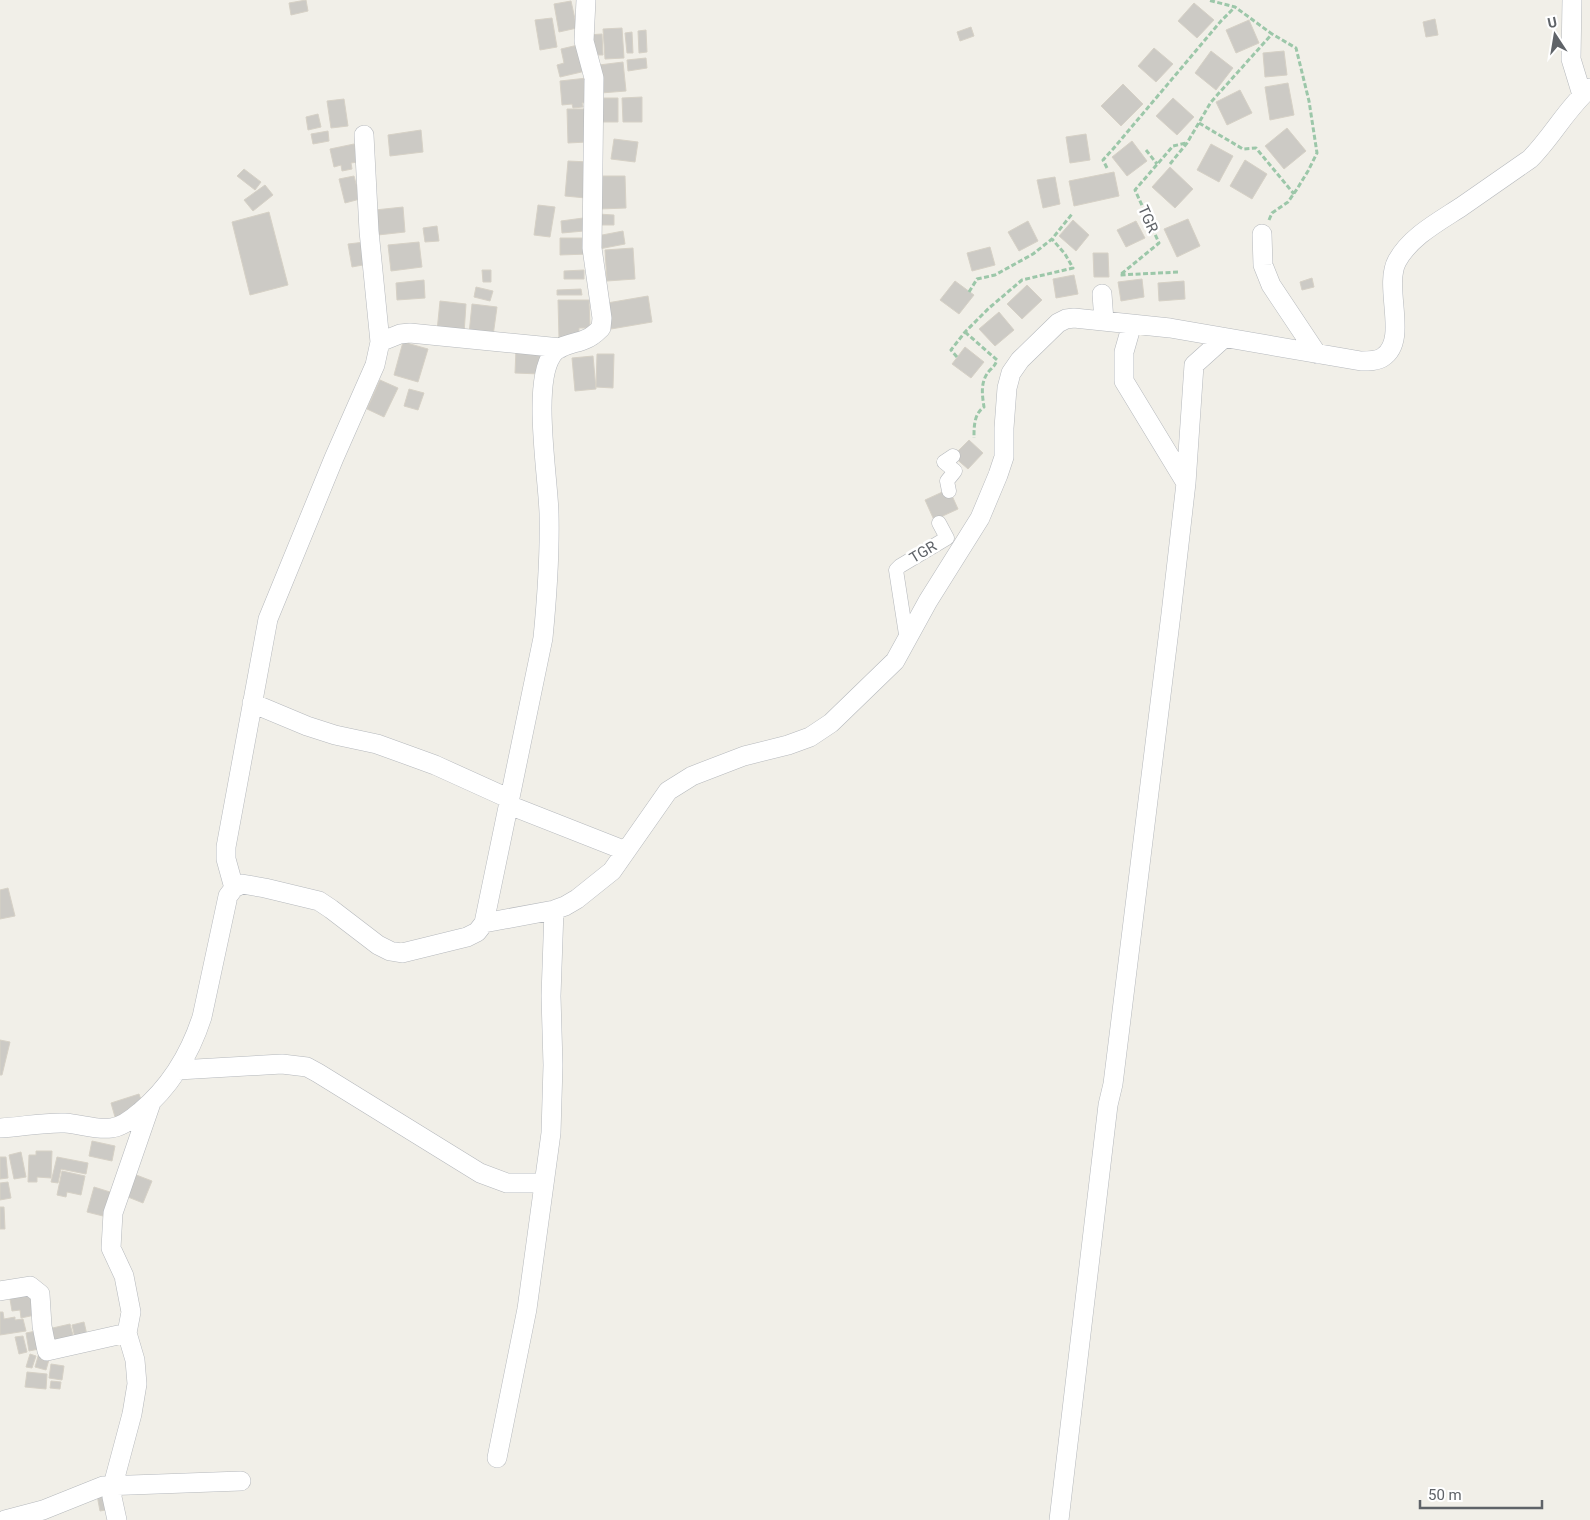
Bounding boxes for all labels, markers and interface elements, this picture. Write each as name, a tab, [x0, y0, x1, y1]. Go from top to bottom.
north arrow	[1530, 10, 1580, 60]
text: U	[1546, 13, 1558, 31]
street label: TGR	[1134, 202, 1162, 236]
street label: TGR	[906, 537, 940, 567]
scale bar	[1420, 1478, 1542, 1510]
text: 50 m	[1428, 1486, 1462, 1504]

